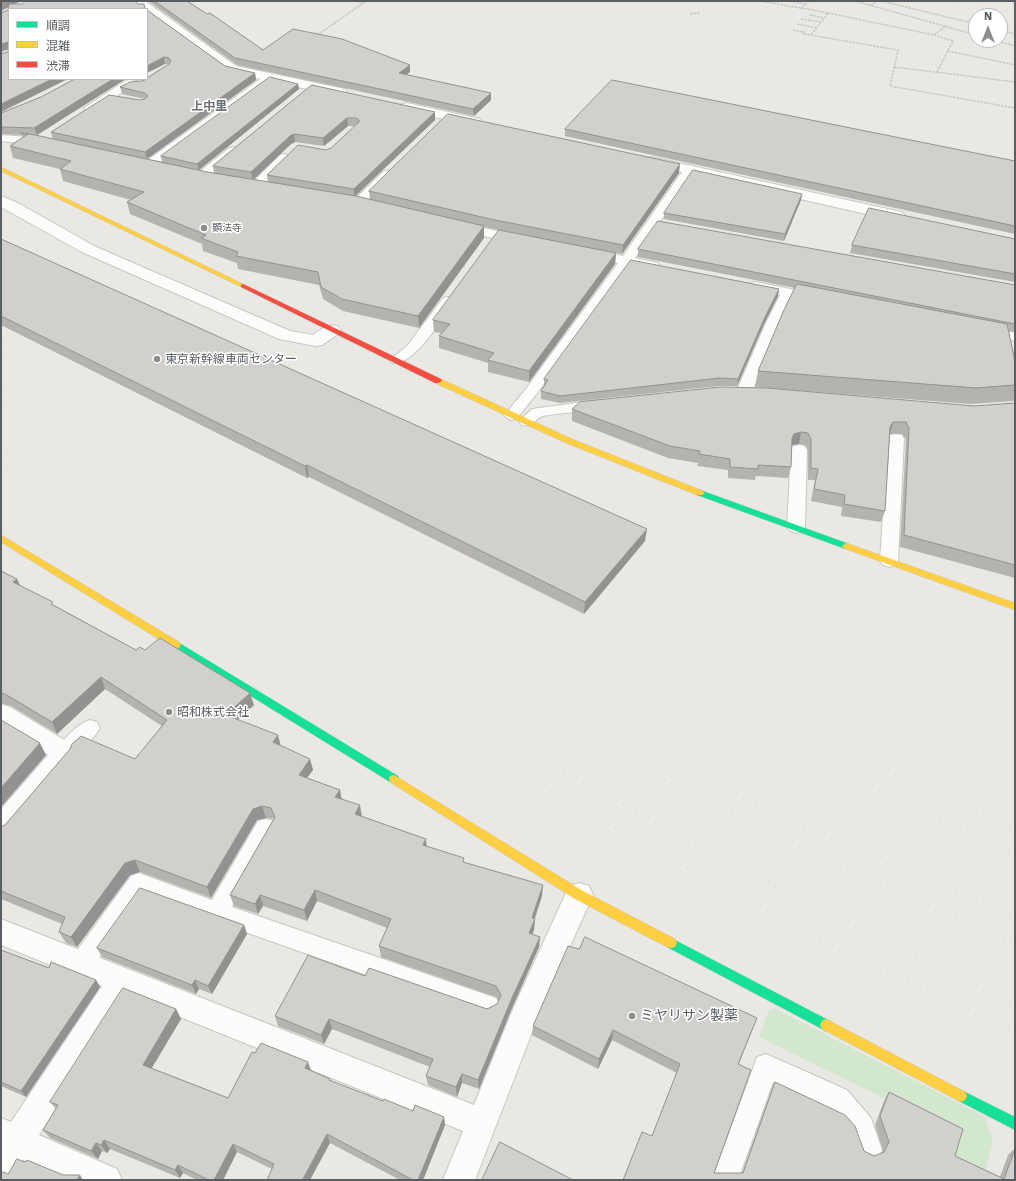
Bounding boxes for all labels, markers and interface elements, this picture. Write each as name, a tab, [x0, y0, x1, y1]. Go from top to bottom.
legend	[8, 8, 148, 80]
north arrow	[968, 8, 1008, 48]
text: N	[984, 10, 992, 23]
text: 順調	[46, 19, 70, 33]
text: 混雑	[46, 39, 70, 53]
text: 渋滞	[46, 59, 70, 73]
district label: 上中里	[191, 99, 227, 113]
place label: 顕法寺	[212, 222, 242, 234]
marker: 顕法寺	[199, 223, 209, 233]
place label: 東京新幹線車両センター	[165, 352, 297, 366]
marker: 東京新幹線車両センター	[152, 354, 162, 364]
place label: 昭和株式会社	[177, 705, 249, 719]
marker: 昭和株式会社	[164, 707, 174, 717]
place label: ミヤリサン製薬	[640, 1008, 738, 1024]
marker: ミヤリサン製薬	[627, 1011, 637, 1021]

